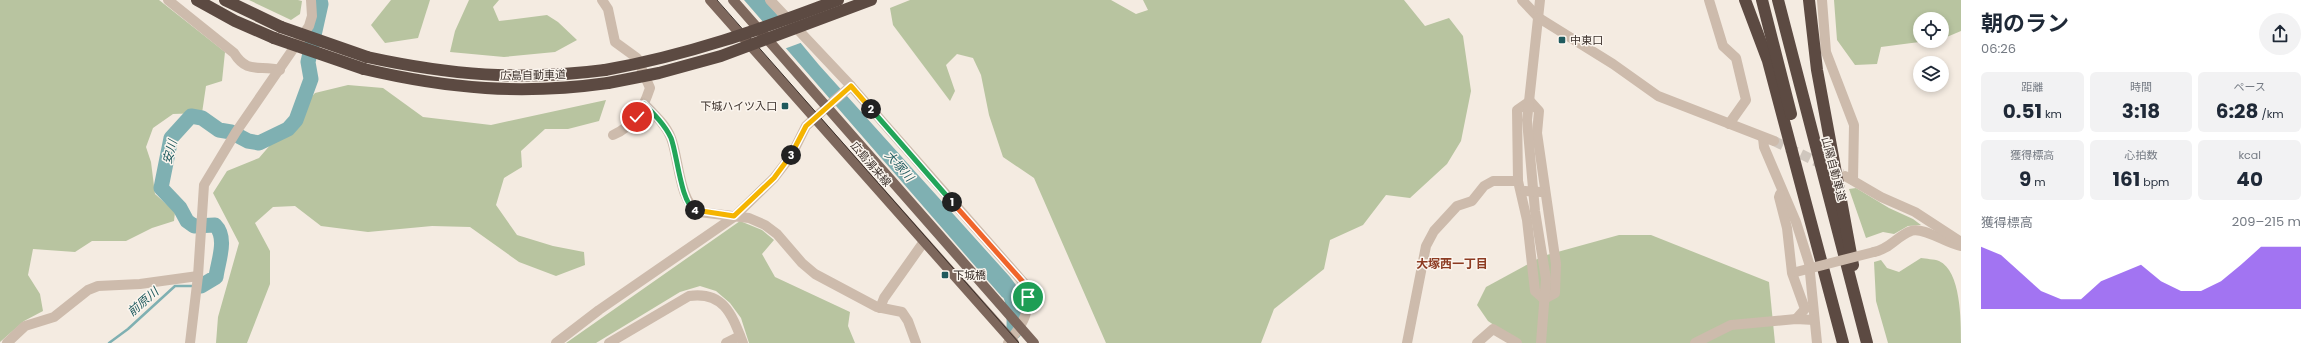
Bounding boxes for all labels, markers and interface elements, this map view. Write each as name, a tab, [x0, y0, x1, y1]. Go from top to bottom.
text: 朝のラン	[1981, 8, 2069, 39]
map controls	[1913, 12, 1949, 92]
button: locate	[1913, 12, 1949, 48]
button: share	[2259, 13, 2301, 55]
place label: 中東口	[1570, 32, 1603, 48]
marker: 中東口	[1557, 35, 1567, 45]
text: 06:26	[1981, 39, 2016, 58]
button: layers	[1913, 56, 1949, 92]
street label: 広島自動車道	[500, 66, 566, 84]
text: 距離	[2021, 79, 2043, 95]
text: 時間	[2130, 79, 2152, 95]
text: ペース	[2233, 79, 2266, 95]
text: 0.51	[2003, 97, 2042, 125]
text: 3:18	[2122, 97, 2160, 125]
text: 6:28	[2216, 97, 2258, 125]
place label: 下城ハイツ入口	[700, 98, 777, 114]
pin: 2	[861, 99, 881, 119]
pin	[620, 100, 654, 134]
marker: 下城ハイツ入口	[780, 101, 790, 111]
text: 2	[868, 101, 874, 117]
icon: check	[626, 106, 648, 128]
text: km	[2042, 106, 2062, 122]
text: /km	[2258, 106, 2284, 122]
street label: 山陽自動車道	[1818, 135, 1850, 203]
water label: 安川	[158, 136, 181, 166]
street label: 広島湯来線	[847, 138, 895, 190]
pin: 3	[781, 145, 801, 165]
text: 3	[788, 147, 794, 163]
water label: 大塚川	[881, 147, 919, 186]
text: 獲得標高	[2010, 147, 2054, 163]
text: 心拍数	[2124, 147, 2157, 163]
text: kcal	[2238, 147, 2261, 163]
text: 9	[2019, 165, 2031, 193]
text: 161	[2113, 165, 2140, 193]
text: 40	[2236, 165, 2263, 193]
text: m	[2031, 174, 2046, 190]
text: bpm	[2140, 174, 2169, 190]
pin: 1	[942, 192, 962, 212]
text: 1	[950, 194, 954, 210]
pin: 4	[685, 200, 705, 220]
text: 4	[691, 202, 699, 218]
text: 209–215 m	[2232, 212, 2301, 231]
text: 獲得標高	[1981, 213, 2033, 232]
district label: 大塚西一丁目	[1416, 255, 1488, 272]
place label: 下城橋	[953, 267, 986, 283]
marker: 下城橋	[940, 270, 950, 280]
pin	[1011, 280, 1045, 314]
water label: 前原川	[124, 282, 163, 320]
icon: arrive	[1017, 286, 1039, 308]

